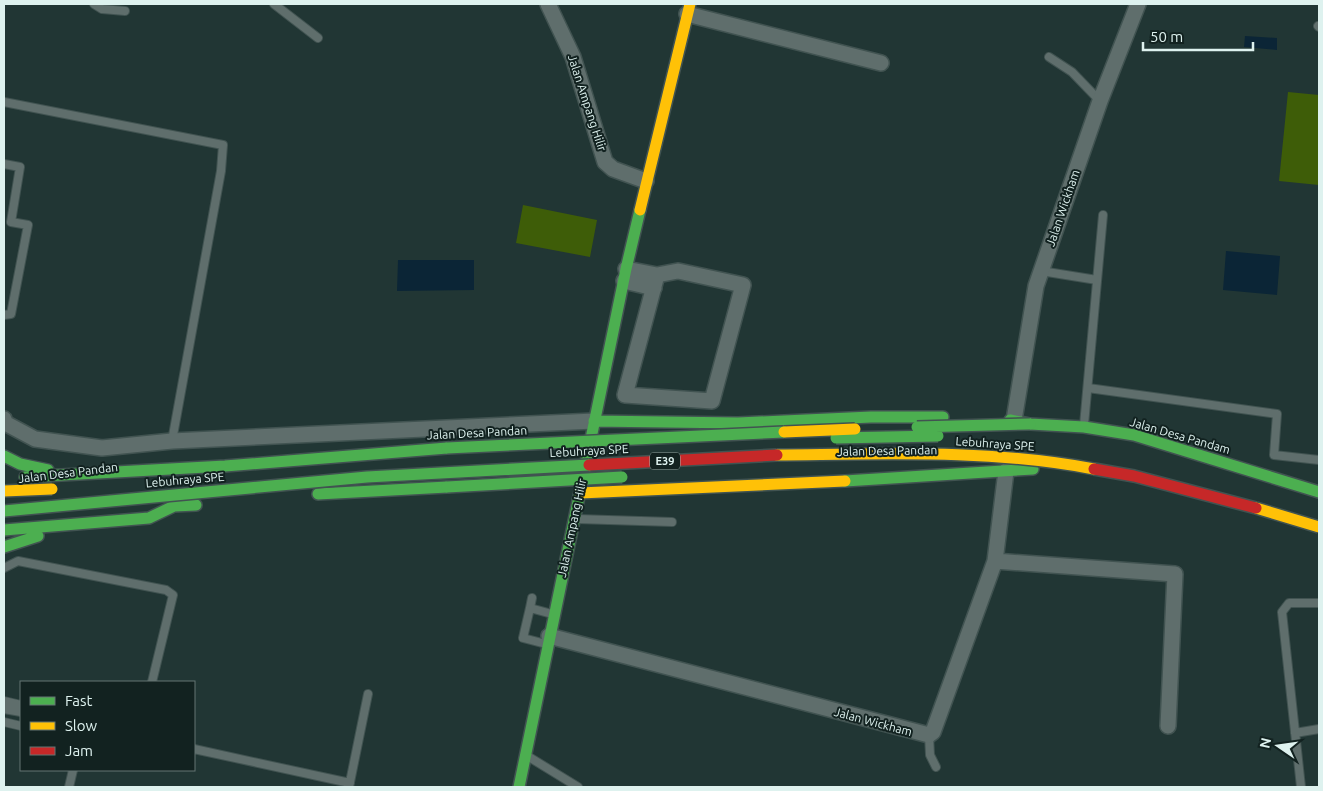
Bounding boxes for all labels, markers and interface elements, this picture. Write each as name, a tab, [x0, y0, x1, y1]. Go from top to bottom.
scale bar	[1143, 20, 1253, 52]
text: 50 m	[1150, 28, 1183, 45]
street label: Jalan Ampang Hilir	[566, 53, 609, 153]
street label: Jalan Wickham	[1043, 168, 1082, 248]
street label: Jalan Desa Pandam	[1128, 415, 1232, 456]
street label: Jalan Desa Pandan	[427, 423, 527, 442]
street label: Lebuhraya SPE	[955, 434, 1035, 453]
street label: Lebuhraya SPE	[549, 442, 629, 459]
street label: Jalan Desa Pandan	[837, 443, 937, 458]
road number: E39	[650, 452, 680, 470]
street label: Jalan Desa Pandan	[17, 460, 119, 485]
street label: Lebuhraya SPE	[145, 470, 225, 489]
street label: Jalan Ampang Hilir	[555, 477, 588, 579]
legend	[20, 681, 195, 771]
text: Fast	[65, 692, 93, 709]
street label: Jalan Wickham	[833, 705, 914, 738]
text: Slow	[65, 717, 98, 734]
north arrow	[1253, 721, 1303, 771]
text: N	[1256, 736, 1274, 750]
text: Jam	[65, 742, 93, 759]

